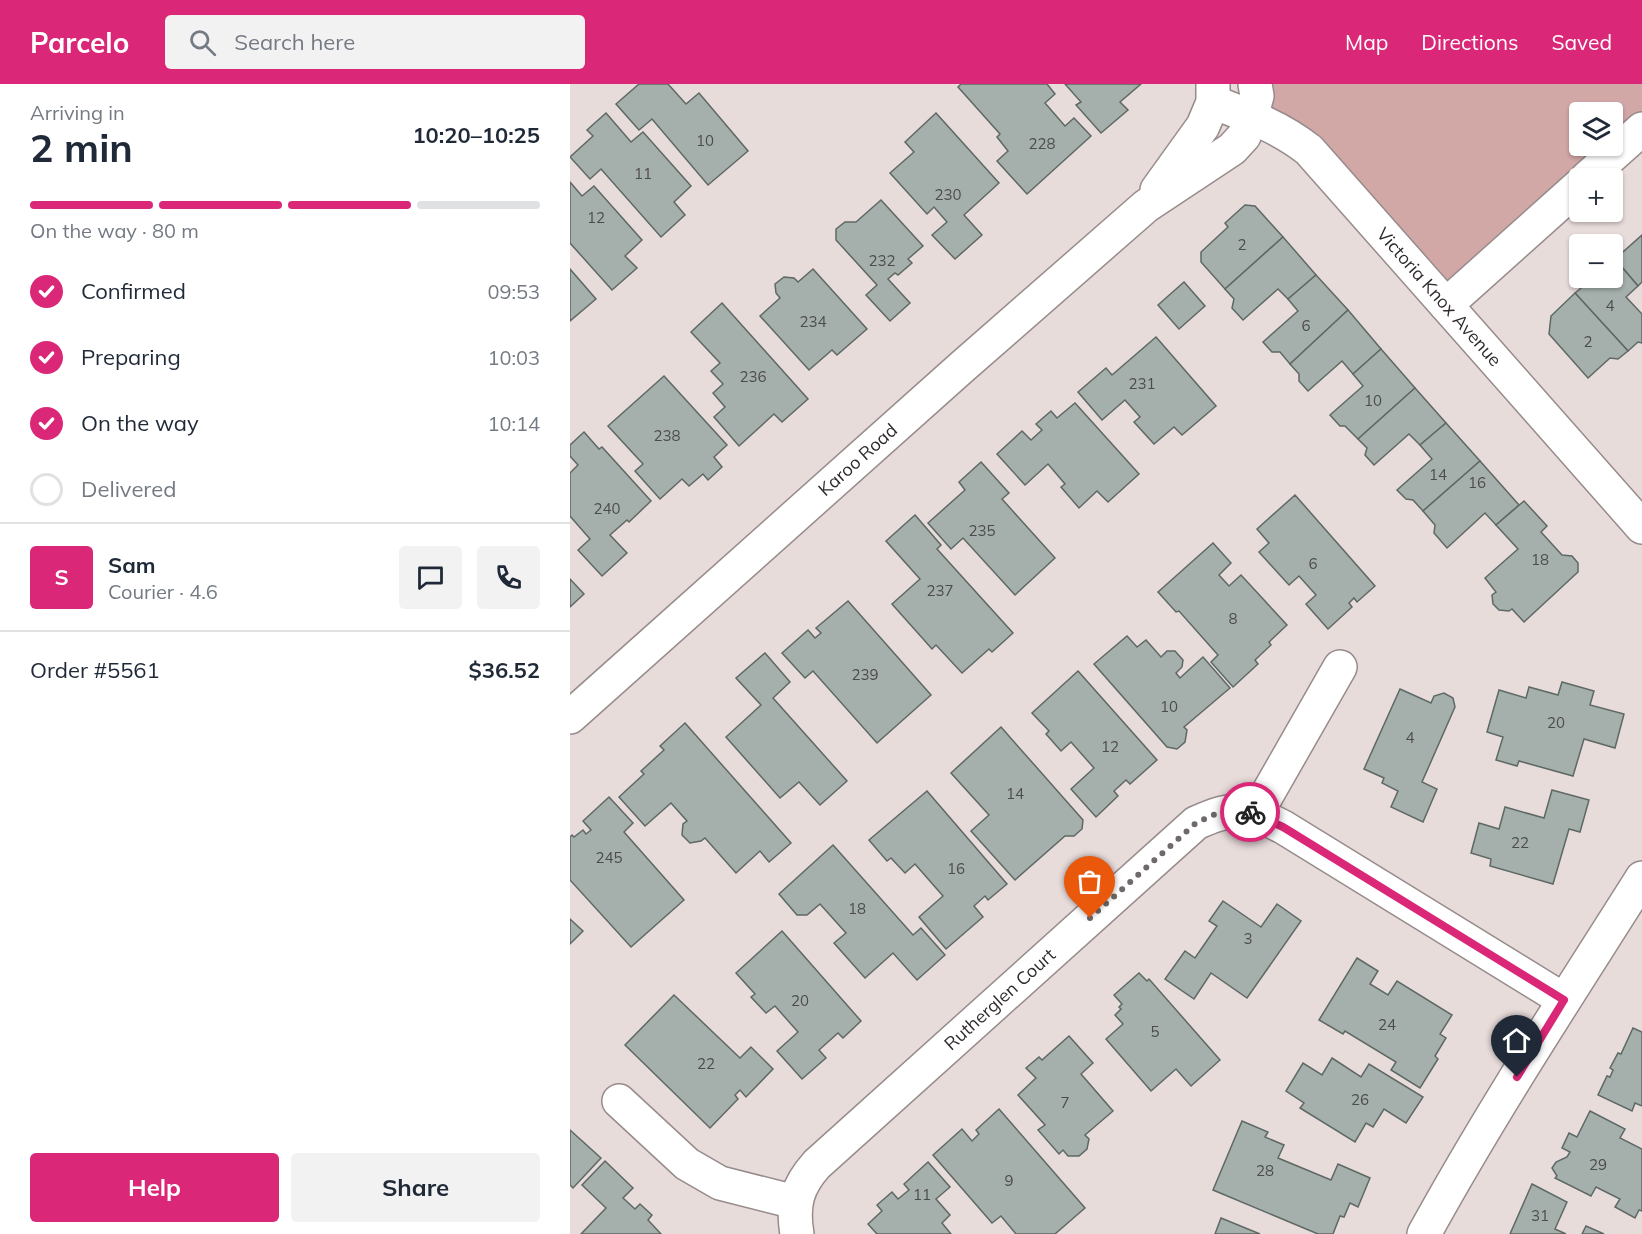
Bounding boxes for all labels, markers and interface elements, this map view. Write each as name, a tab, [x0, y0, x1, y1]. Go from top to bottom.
search box	[165, 15, 585, 69]
text: Parcelo	[30, 25, 129, 60]
icon: search	[186, 26, 219, 59]
text: Search here	[234, 28, 355, 56]
text: Map	[1345, 29, 1388, 55]
text: Directions	[1421, 29, 1518, 55]
text: Saved	[1551, 29, 1612, 55]
text: Arriving in	[30, 100, 125, 125]
map controls	[1569, 102, 1623, 288]
button: layers	[1569, 102, 1623, 156]
text: 10:20–10:25	[412, 121, 540, 149]
text: 2 min	[30, 123, 133, 172]
house number: 10	[696, 131, 714, 150]
house number: 228	[1028, 134, 1056, 153]
house number: 11	[634, 164, 652, 183]
button: +	[1569, 168, 1623, 222]
house number: 230	[934, 185, 962, 204]
house number: 12	[587, 208, 605, 227]
text: On the way · 80 m	[30, 218, 199, 243]
street label: Victoria Knox Avenue	[1372, 222, 1507, 371]
button: −	[1569, 234, 1623, 288]
house number: 2	[1237, 235, 1247, 254]
house number: 232	[868, 251, 896, 270]
icon: check	[30, 275, 63, 308]
text: Confirmed	[81, 277, 186, 305]
text: 09:53	[487, 279, 540, 304]
house number: 4	[1605, 296, 1615, 315]
house number: 234	[799, 312, 827, 331]
house number: 6	[1301, 316, 1311, 335]
house number: 2	[1583, 332, 1593, 351]
icon: check	[30, 341, 63, 374]
text: Preparing	[81, 343, 181, 371]
text: 10:03	[487, 345, 540, 370]
house number: 236	[739, 367, 767, 386]
house number: 231	[1128, 374, 1156, 393]
house number: 10	[1364, 391, 1382, 410]
icon: check	[30, 407, 63, 440]
text: On the way	[81, 409, 199, 437]
text: 10:14	[487, 411, 540, 436]
street label: Karoo Road	[813, 418, 902, 501]
house number: 238	[653, 426, 681, 445]
house number: 14	[1429, 465, 1447, 484]
house number: 16	[1468, 473, 1486, 492]
text: Delivered	[81, 475, 176, 503]
house number: 240	[593, 499, 621, 518]
house number: 235	[968, 521, 996, 540]
button: chat	[399, 546, 462, 609]
button: phone	[477, 546, 540, 609]
house number: 18	[1531, 550, 1549, 569]
text: Sam	[108, 551, 156, 579]
house number: 6	[1308, 554, 1318, 573]
text: S	[54, 563, 69, 591]
text: Courier · 4.6	[108, 579, 218, 604]
house number: 237	[926, 581, 954, 600]
house number: 8	[1228, 609, 1238, 628]
text: Order #5561	[30, 656, 160, 684]
text: $36.52	[469, 656, 540, 684]
house number: 239	[851, 665, 879, 684]
house number: 10	[1160, 697, 1178, 716]
house number: 20	[1547, 713, 1565, 732]
house number: 4	[1405, 728, 1415, 747]
house number: 12	[1101, 737, 1119, 756]
courier	[1220, 782, 1280, 842]
house number: 14	[1006, 784, 1024, 803]
icon: bike	[1234, 796, 1267, 829]
house number: 22	[1511, 833, 1529, 852]
house number: 245	[595, 848, 623, 867]
pin	[1064, 856, 1115, 918]
house number: 16	[947, 859, 965, 878]
icon: bag	[1073, 865, 1106, 898]
house number: 18	[848, 899, 866, 918]
house number: 3	[1243, 929, 1253, 948]
street label: Rutherglen Court	[939, 943, 1060, 1055]
house number: 20	[791, 991, 809, 1010]
house number: 24	[1378, 1015, 1396, 1034]
pin	[1491, 1015, 1542, 1077]
house number: 5	[1150, 1022, 1160, 1041]
icon: home	[1500, 1024, 1533, 1057]
house number: 22	[697, 1054, 715, 1073]
house number: 26	[1351, 1090, 1369, 1109]
house number: 7	[1060, 1093, 1070, 1112]
button: Help	[30, 1153, 279, 1222]
button: Share	[291, 1153, 540, 1222]
house number: 29	[1589, 1155, 1607, 1174]
house number: 28	[1256, 1161, 1274, 1180]
house number: 9	[1004, 1171, 1014, 1190]
house number: 11	[913, 1185, 931, 1204]
house number: 31	[1531, 1206, 1549, 1225]

